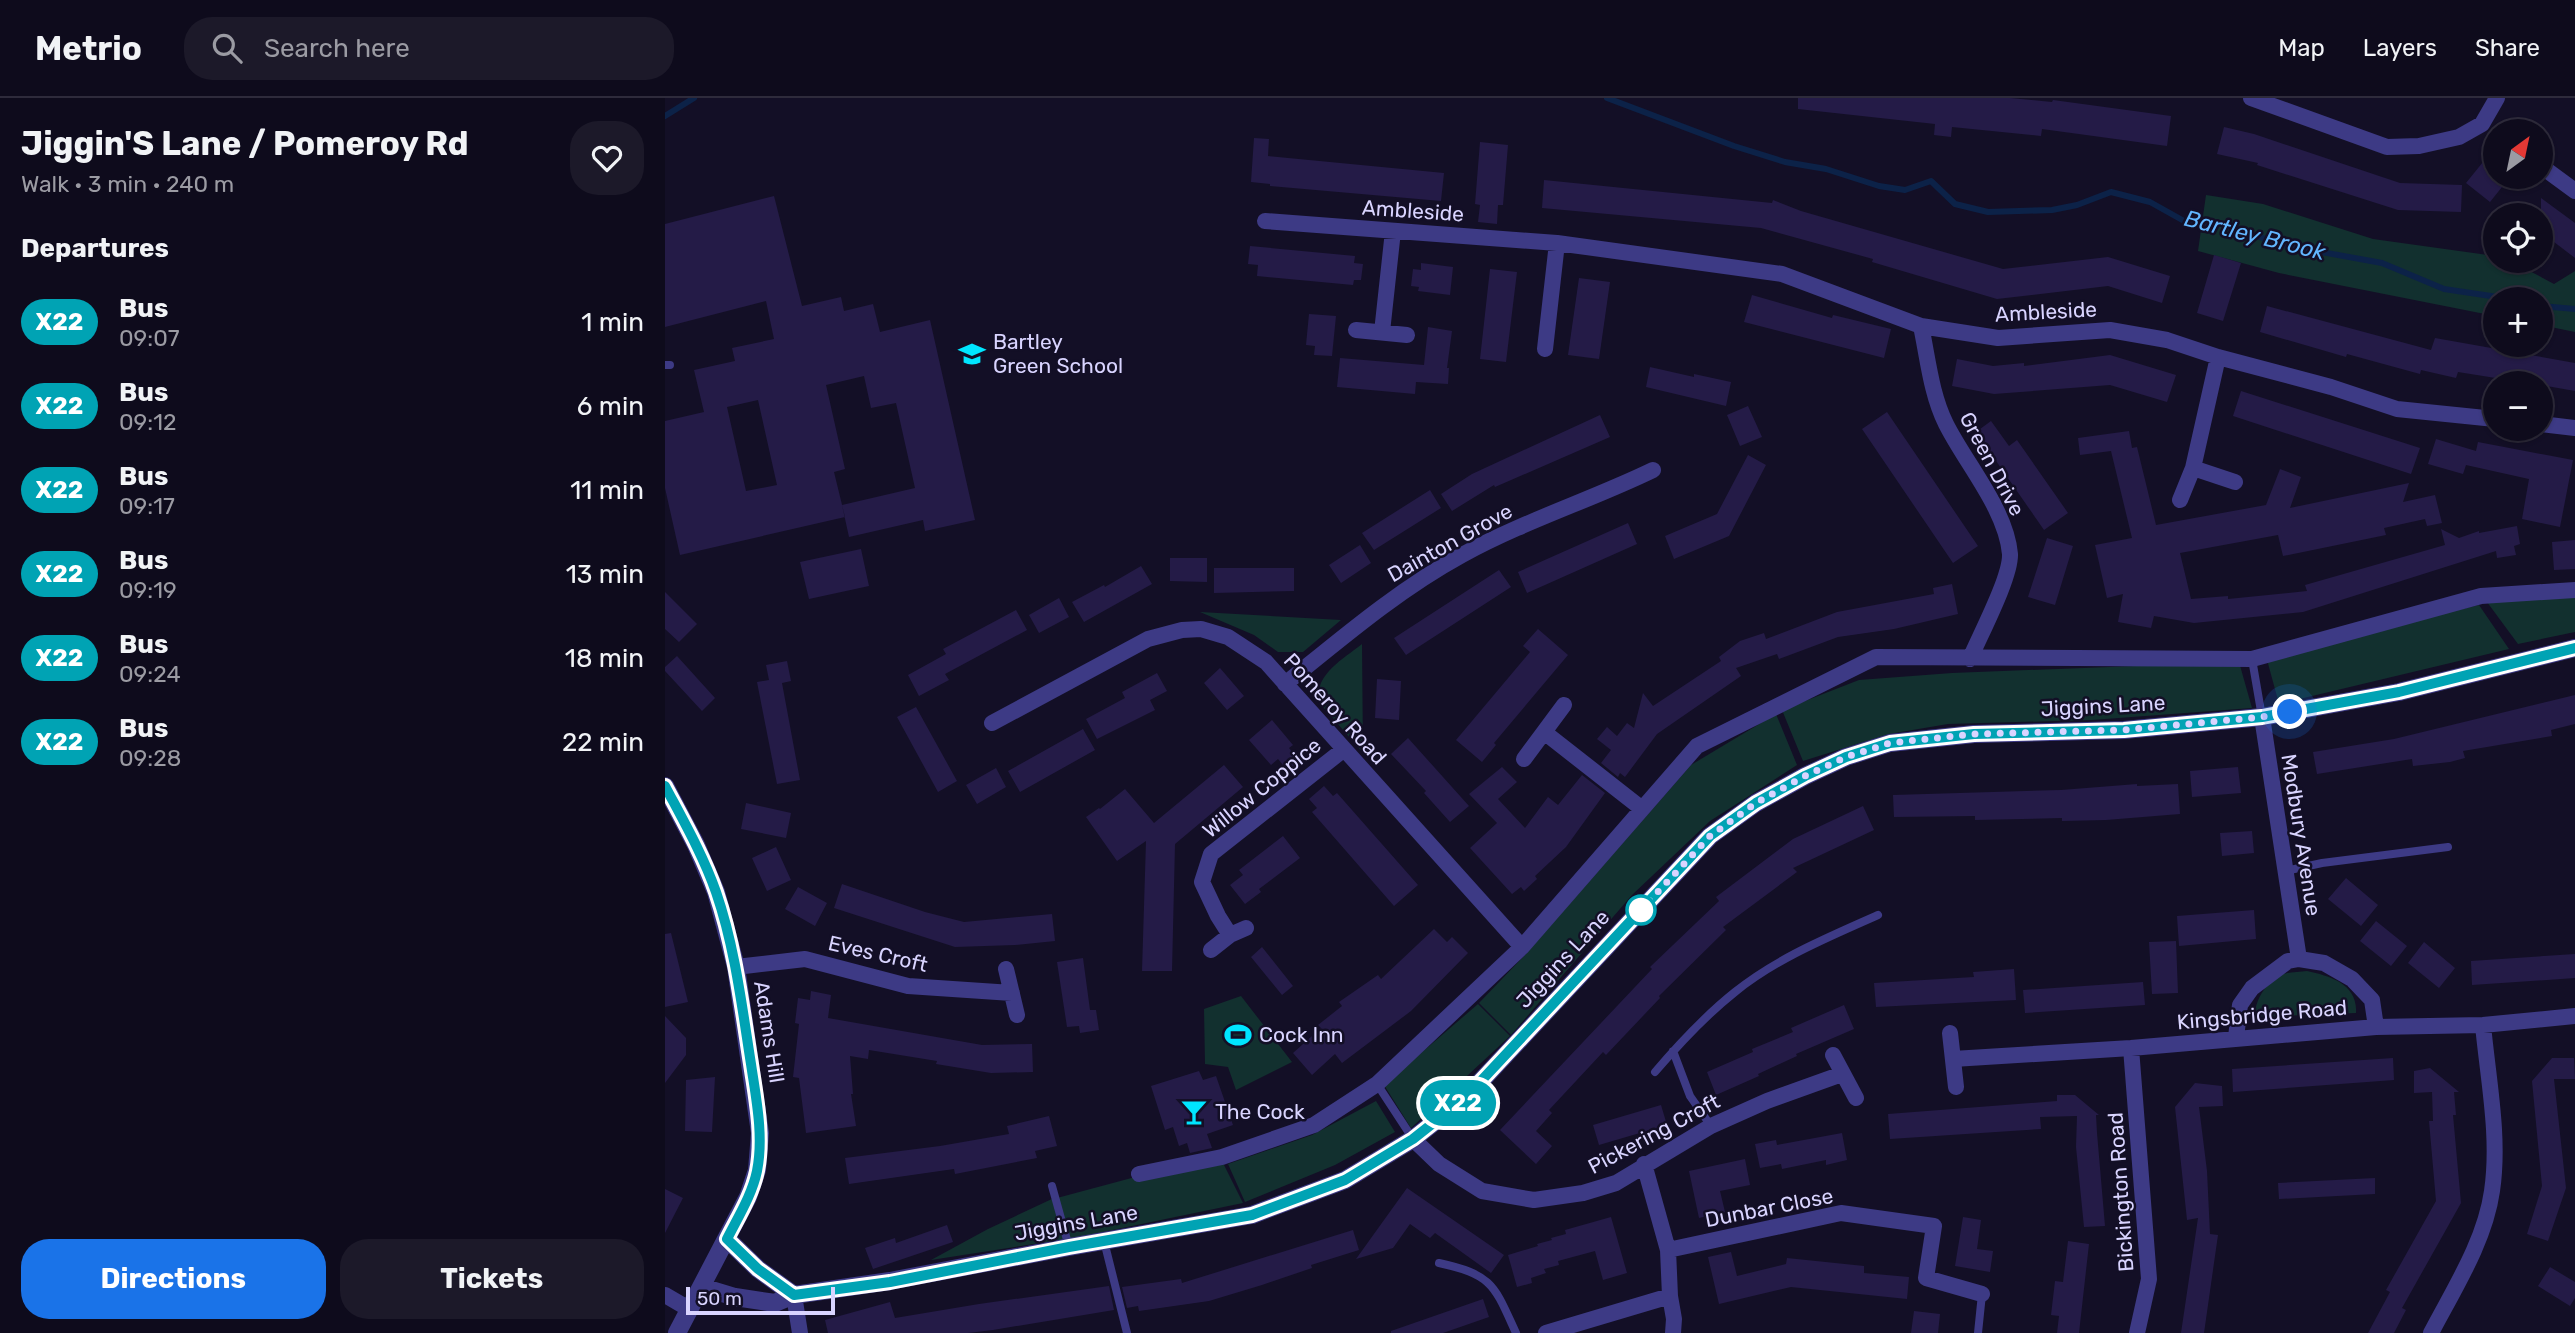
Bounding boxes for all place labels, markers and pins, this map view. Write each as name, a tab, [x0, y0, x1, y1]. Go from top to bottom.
place label: Bartley Green School	[993, 329, 1123, 378]
school or university icon: Bartley Green School	[957, 339, 987, 369]
unlabelled marker	[1626, 895, 1656, 925]
sports icon: Cock Inn	[1223, 1020, 1253, 1050]
place label: Cock Inn	[1259, 1022, 1344, 1047]
bar icon: The Cock	[1179, 1097, 1209, 1127]
place label: The Cock	[1215, 1099, 1305, 1124]

